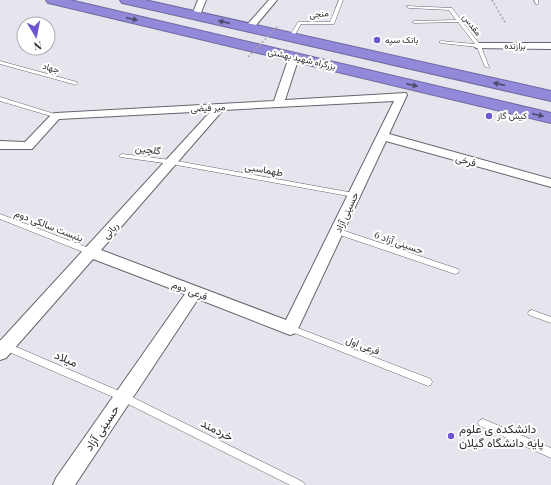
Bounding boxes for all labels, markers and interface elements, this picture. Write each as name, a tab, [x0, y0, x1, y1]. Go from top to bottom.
street label: منجی	[309, 6, 329, 20]
street label: مقدس	[460, 11, 485, 38]
north arrow	[16, 16, 56, 56]
one-way arrow	[126, 16, 138, 22]
one-way arrow	[218, 18, 230, 24]
place label: بانک سپه	[385, 33, 419, 46]
marker: بانک سپه	[372, 35, 382, 45]
text: N	[33, 38, 43, 54]
street label: برازنده	[504, 39, 526, 52]
street label: بزرگراه شهید بهشتی	[267, 44, 338, 73]
street label: جهاد	[41, 59, 61, 76]
one-way arrow	[493, 81, 505, 87]
one-way arrow	[406, 82, 418, 88]
street label: میر فیضی	[190, 100, 226, 115]
place label: كيش گاز	[496, 109, 527, 122]
marker: كيش گاز	[484, 111, 494, 121]
one-way arrow	[532, 112, 545, 118]
street label: گلچین	[134, 140, 162, 159]
street label: فرخی	[454, 150, 478, 170]
street label: طهماسبی	[244, 159, 285, 179]
street label: حسینی آزاد	[331, 189, 362, 235]
street label: بنبست سالکی دوم	[13, 205, 85, 245]
street label: ربانی	[99, 219, 121, 241]
street label: حسینی آزاد 6	[373, 227, 426, 257]
street label: فرعی دوم	[170, 277, 210, 303]
street label: فرعی اول	[344, 332, 382, 358]
street label: میلاد	[52, 346, 80, 370]
street label: حسینی آزاد	[80, 401, 123, 454]
street label: خردمند	[198, 414, 236, 445]
place label: دانشکده ی علوم پایه دانشگاه گیلان	[459, 420, 544, 451]
marker: دانشکده ی علوم پایه دانشگاه گیلان	[446, 431, 456, 441]

